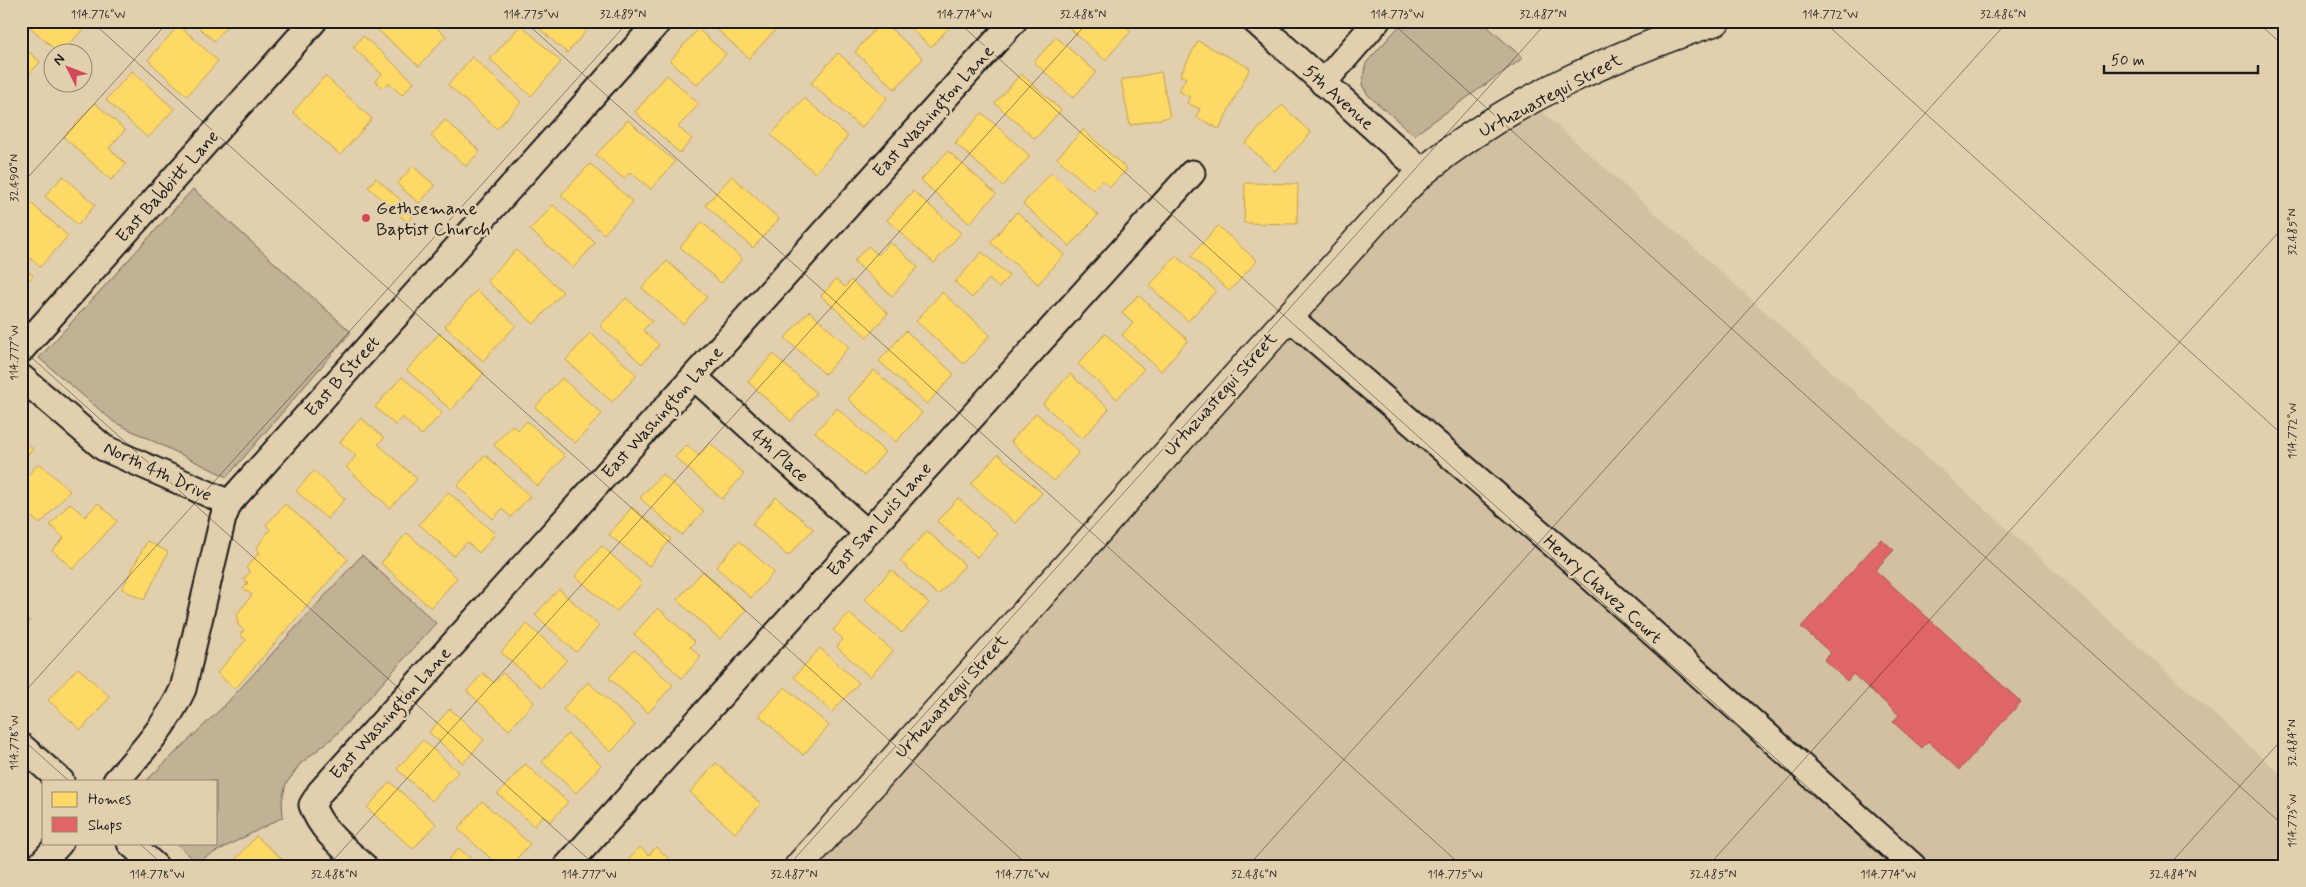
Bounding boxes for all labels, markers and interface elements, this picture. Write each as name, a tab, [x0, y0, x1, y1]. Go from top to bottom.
text: 114.776°W	[71, 7, 125, 23]
text: 114.775°W	[503, 7, 559, 23]
text: 32.489°N	[600, 7, 646, 23]
text: 114.774°W	[936, 7, 992, 23]
text: 32.488°N	[1060, 7, 1106, 23]
text: 114.773°W	[1370, 7, 1424, 23]
text: 32.487°N	[1520, 7, 1566, 23]
text: 114.772°W	[1802, 7, 1858, 23]
text: 32.486°N	[1980, 7, 2026, 23]
street label: East Washington Lane	[868, 40, 1001, 185]
north arrow	[42, 42, 92, 92]
scale bar	[2104, 42, 2257, 74]
street label: Urtuzuastegui Street	[1475, 48, 1627, 144]
text: N	[49, 50, 69, 69]
text: 50 m	[2111, 51, 2145, 71]
street label: 5th Avenue	[1298, 60, 1379, 136]
street label: East Babbitt Lane	[111, 125, 225, 248]
text: 32.490°N	[7, 154, 23, 202]
place label: Gethsemane Baptist Church	[376, 197, 490, 242]
text: 32.485°N	[2285, 209, 2301, 255]
marker: Gethsemane Baptist Church	[360, 212, 372, 224]
text: 114.777°W	[7, 325, 23, 381]
street label: Urtuzuastegui Street	[1159, 327, 1283, 462]
street label: East B Street	[300, 331, 386, 422]
street label: East Washington Lane	[597, 341, 730, 486]
text: 114.772°W	[2285, 403, 2301, 459]
street label: 4th Place	[745, 423, 813, 488]
street label: North 4th Drive	[100, 436, 216, 507]
street label: East San Luis Lane	[822, 457, 938, 582]
street label: Henry Chavez Court	[1538, 530, 1667, 650]
street label: Urtuzuastegui Street	[890, 629, 1014, 764]
street label: East Washington Lane	[325, 642, 458, 787]
text: 114.778°W	[7, 715, 23, 771]
text: 32.484°N	[2285, 719, 2301, 767]
legend	[42, 780, 218, 844]
text: Homes	[88, 790, 131, 810]
text: 114.773°W	[2285, 794, 2301, 848]
text: Shops	[88, 816, 123, 836]
text: 114.778°W	[129, 867, 185, 883]
text: 32.488°N	[311, 867, 357, 883]
text: 114.777°W	[561, 867, 617, 883]
text: 32.487°N	[771, 867, 817, 883]
text: 114.776°W	[995, 867, 1049, 883]
text: 32.486°N	[1231, 867, 1277, 883]
text: 114.775°W	[1427, 867, 1483, 883]
text: 32.485°N	[1690, 867, 1736, 883]
text: 114.774°W	[1860, 867, 1916, 883]
text: 32.484°N	[2149, 867, 2197, 883]

